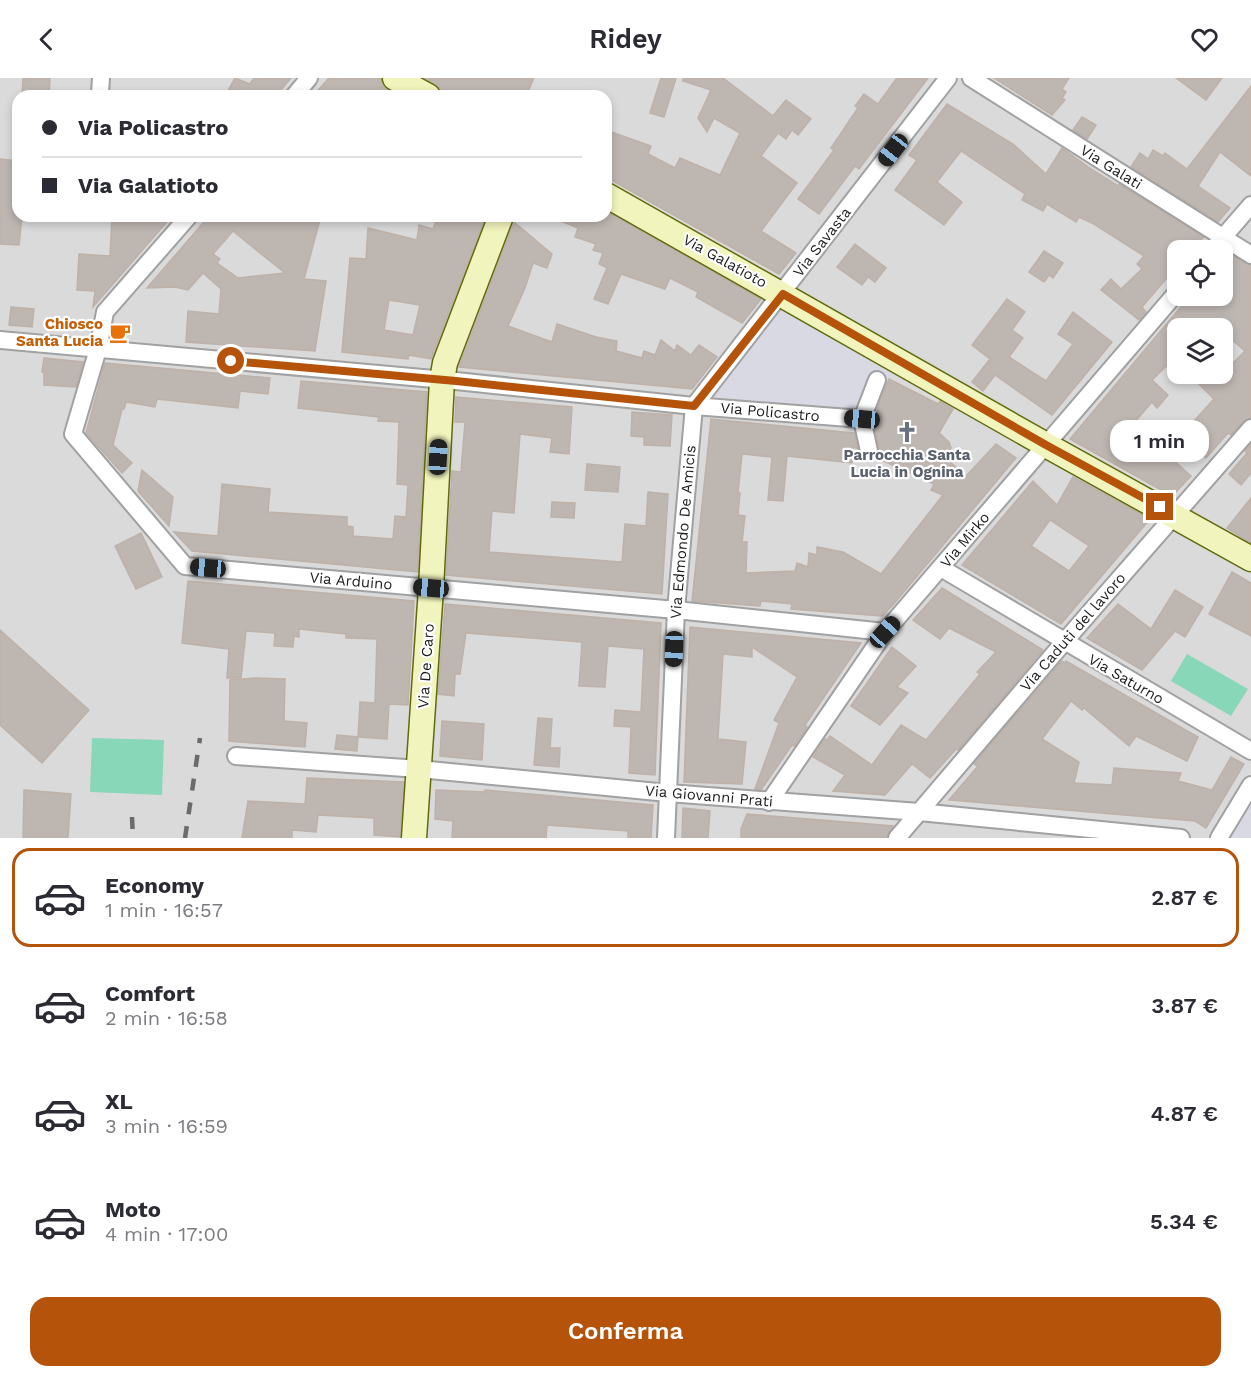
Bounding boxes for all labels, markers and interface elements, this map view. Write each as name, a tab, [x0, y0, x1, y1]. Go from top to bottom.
icon: back	[30, 23, 63, 56]
text: Ridey	[589, 23, 662, 55]
icon: heart	[1188, 23, 1221, 56]
text: Via Policastro	[78, 115, 228, 140]
car	[875, 130, 911, 170]
street label: Via Galati	[1077, 141, 1145, 193]
text: Via Galatioto	[78, 173, 218, 198]
street label: Via Savasta	[789, 203, 855, 280]
street label: Via Galatioto	[680, 230, 770, 292]
map controls	[1167, 240, 1233, 384]
button: locate	[1167, 240, 1233, 306]
place label: Chiosco Santa Lucia	[16, 315, 103, 350]
button: layers	[1167, 318, 1233, 384]
cafe icon: Chiosco Santa Lucia	[108, 321, 132, 345]
route start	[217, 347, 244, 374]
street label: Via Policastro	[720, 399, 820, 425]
car	[843, 408, 881, 430]
church icon: Parrocchia Santa Lucia in Ognina	[895, 420, 919, 444]
callout: 1 min	[1110, 420, 1210, 462]
text: 1 min	[1134, 429, 1185, 453]
car	[428, 439, 448, 475]
street label: Via Edmondo De Amicis	[666, 444, 700, 620]
place label: Parrocchia Santa Lucia in Ognina	[844, 446, 971, 481]
route end	[1146, 493, 1173, 520]
street label: Via Mirko	[937, 508, 993, 572]
car	[189, 557, 227, 579]
street label: Via Arduino	[309, 568, 393, 594]
street label: Via Caduti del lavoro	[1016, 569, 1130, 695]
car	[412, 577, 450, 599]
car	[866, 613, 904, 651]
street label: Via De Caro	[414, 623, 438, 709]
car	[664, 631, 684, 667]
street label: Via Saturno	[1085, 650, 1167, 708]
street label: Via Giovanni Prati	[644, 781, 774, 811]
icon: car	[33, 871, 87, 925]
text: Economy	[105, 873, 204, 898]
text: 2.87 €	[1151, 885, 1218, 910]
text: 1 min · 16:57	[105, 898, 223, 922]
icon: car	[33, 979, 87, 1033]
text: Comfort	[105, 981, 195, 1006]
text: 3.87 €	[1151, 993, 1218, 1018]
text: 2 min · 16:58	[105, 1006, 228, 1030]
icon: car	[33, 1087, 87, 1141]
text: XL	[105, 1089, 133, 1114]
text: 4.87 €	[1151, 1101, 1218, 1126]
text: 3 min · 16:59	[105, 1114, 228, 1138]
icon: car	[33, 1195, 87, 1249]
text: Moto	[105, 1197, 161, 1222]
text: 5.34 €	[1150, 1209, 1218, 1234]
text: 4 min · 17:00	[105, 1222, 228, 1246]
button: Conferma	[30, 1297, 1221, 1366]

